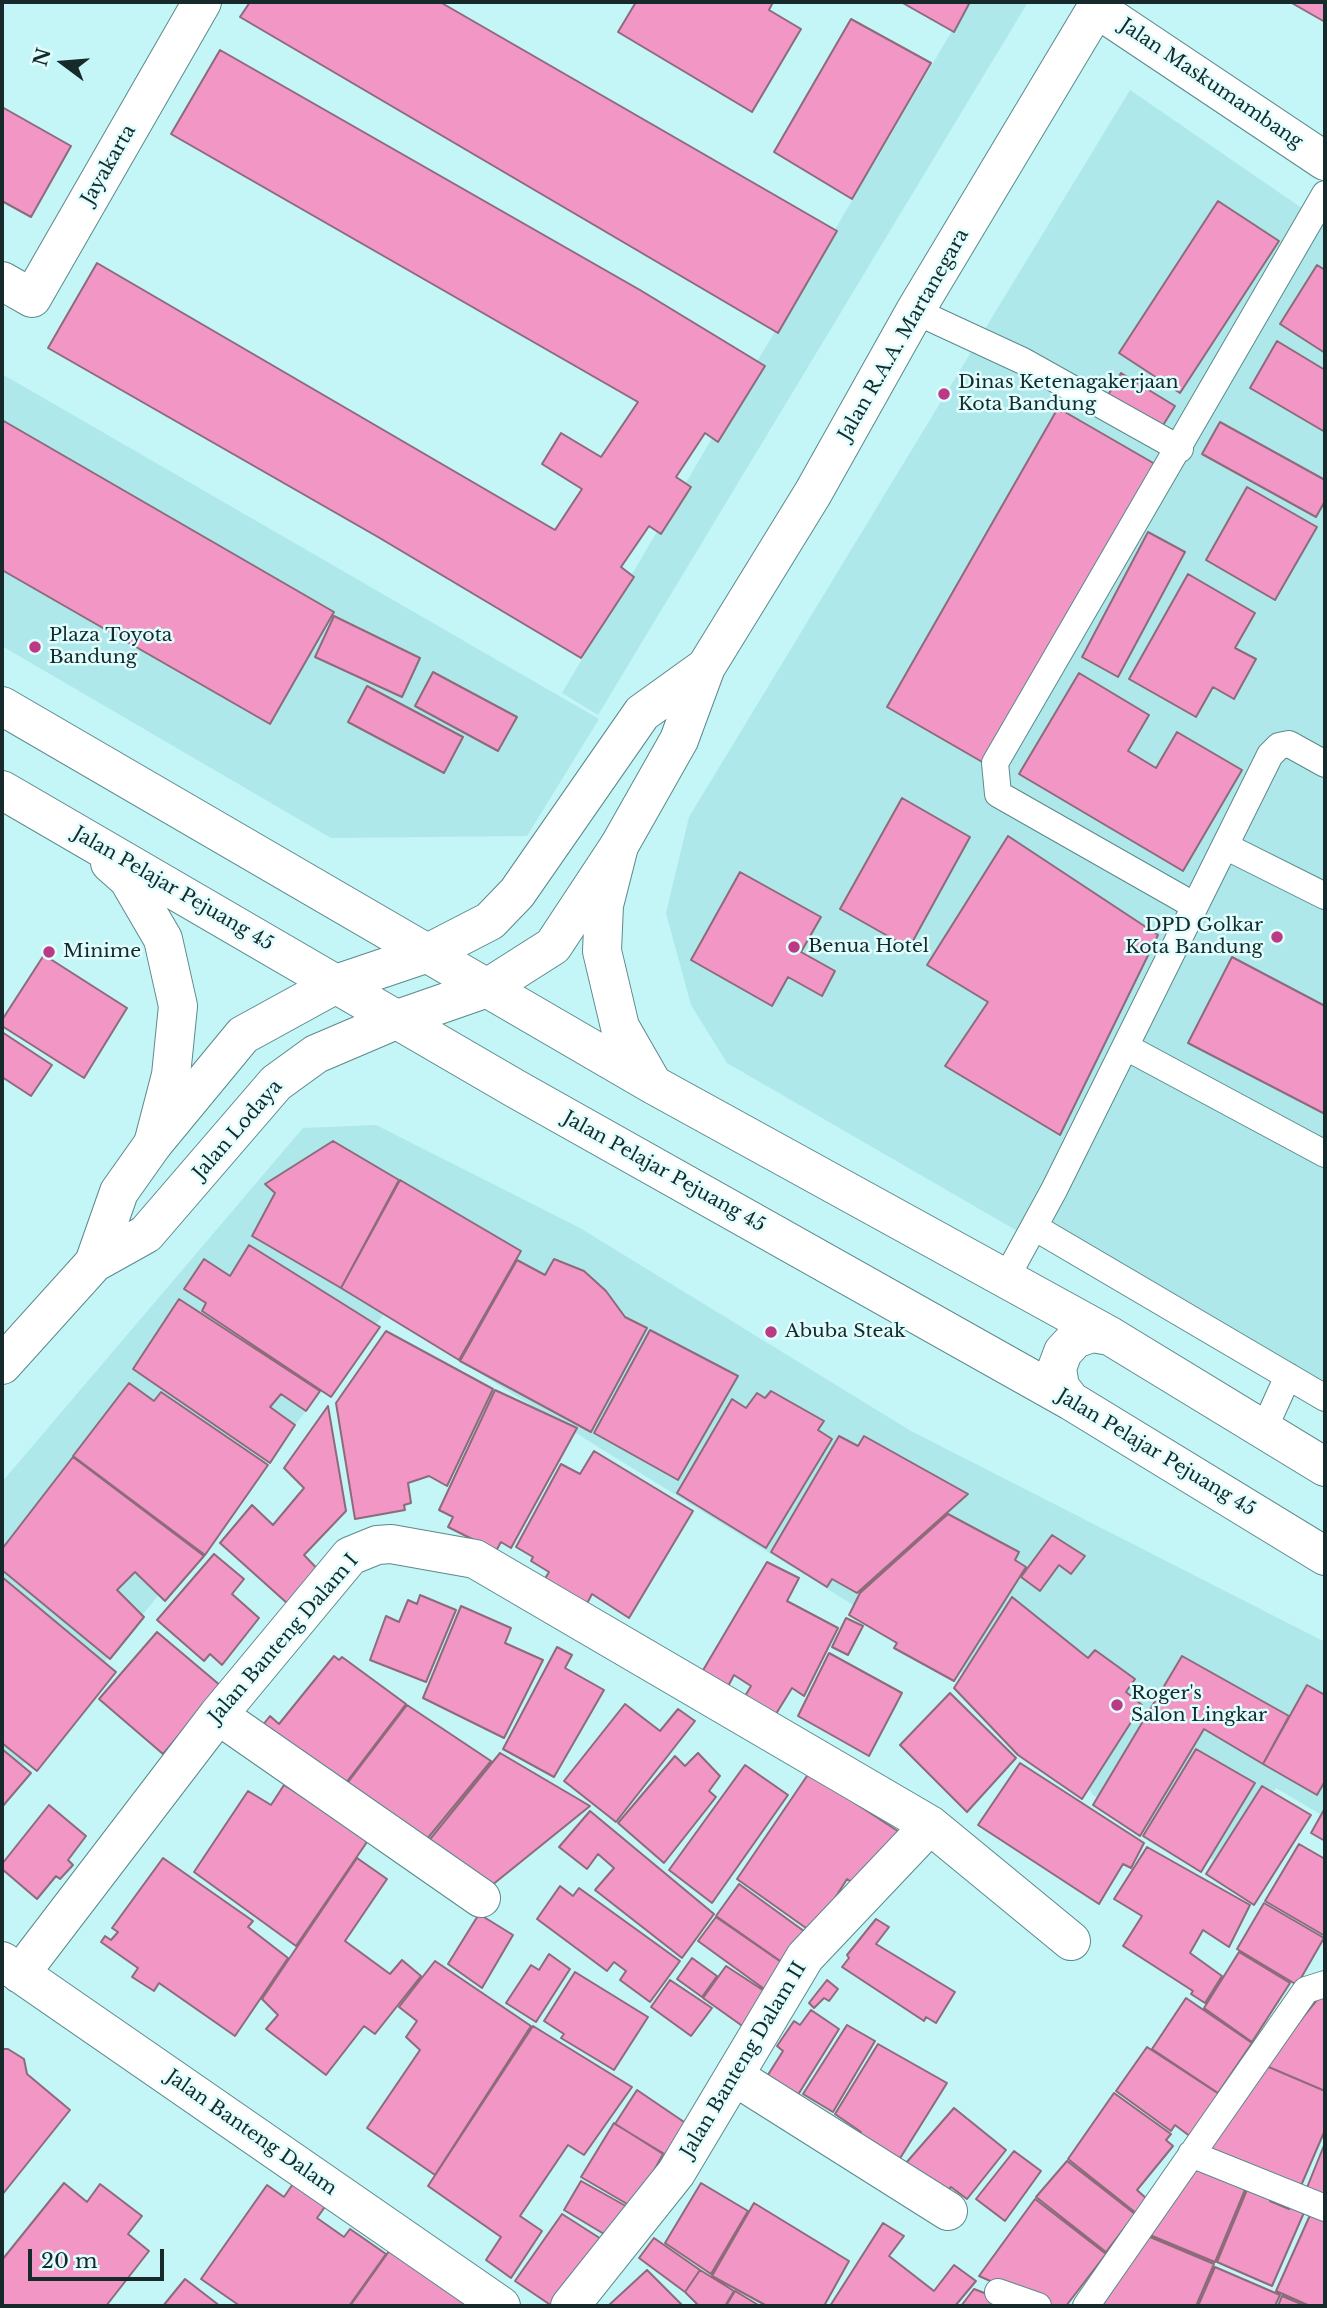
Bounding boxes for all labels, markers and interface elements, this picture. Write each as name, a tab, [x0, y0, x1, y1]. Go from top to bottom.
street label: Jalan Maskumambang	[1115, 14, 1307, 154]
north arrow	[28, 28, 98, 98]
text: N	[29, 45, 56, 69]
street label: Jayakarta	[77, 121, 141, 209]
street label: Jalan R.A.A. Martanegara	[834, 225, 974, 445]
place label: Dinas Ketenagakerjaan Kota Bandung	[958, 372, 1179, 416]
marker: Dinas Ketenagakerjaan Kota Bandung	[936, 386, 952, 402]
place label: Plaza Toyota Bandung	[49, 625, 172, 669]
marker: Plaza Toyota Bandung	[27, 639, 43, 655]
street label: Jalan Pelajar Pejuang 45	[69, 822, 277, 956]
place label: DPD Golkar Kota Bandung	[1125, 915, 1263, 959]
marker: DPD Golkar Kota Bandung	[1269, 929, 1285, 945]
place label: Benua Hotel	[808, 936, 929, 958]
marker: Benua Hotel	[786, 939, 802, 955]
place label: Minime	[63, 941, 141, 963]
marker: Minime	[41, 944, 57, 960]
street label: Jalan Lodaya	[189, 1076, 287, 1184]
street label: Jalan Pelajar Pejuang 45	[559, 1107, 769, 1237]
place label: Abuba Steak	[785, 1321, 906, 1343]
marker: Abuba Steak	[763, 1324, 779, 1340]
street label: Jalan Pelajar Pejuang 45	[1053, 1385, 1259, 1521]
street label: Jalan Banteng Dalam I	[204, 1550, 364, 1728]
place label: Roger's Salon Lingkar	[1131, 1683, 1267, 1727]
marker: Roger's Salon Lingkar	[1109, 1697, 1125, 1713]
street label: Jalan Banteng Dalam II	[676, 1958, 812, 2162]
street label: Jalan Banteng Dalam	[161, 2065, 341, 2201]
scale bar	[32, 2234, 168, 2278]
text: 20 m	[41, 2248, 98, 2274]

